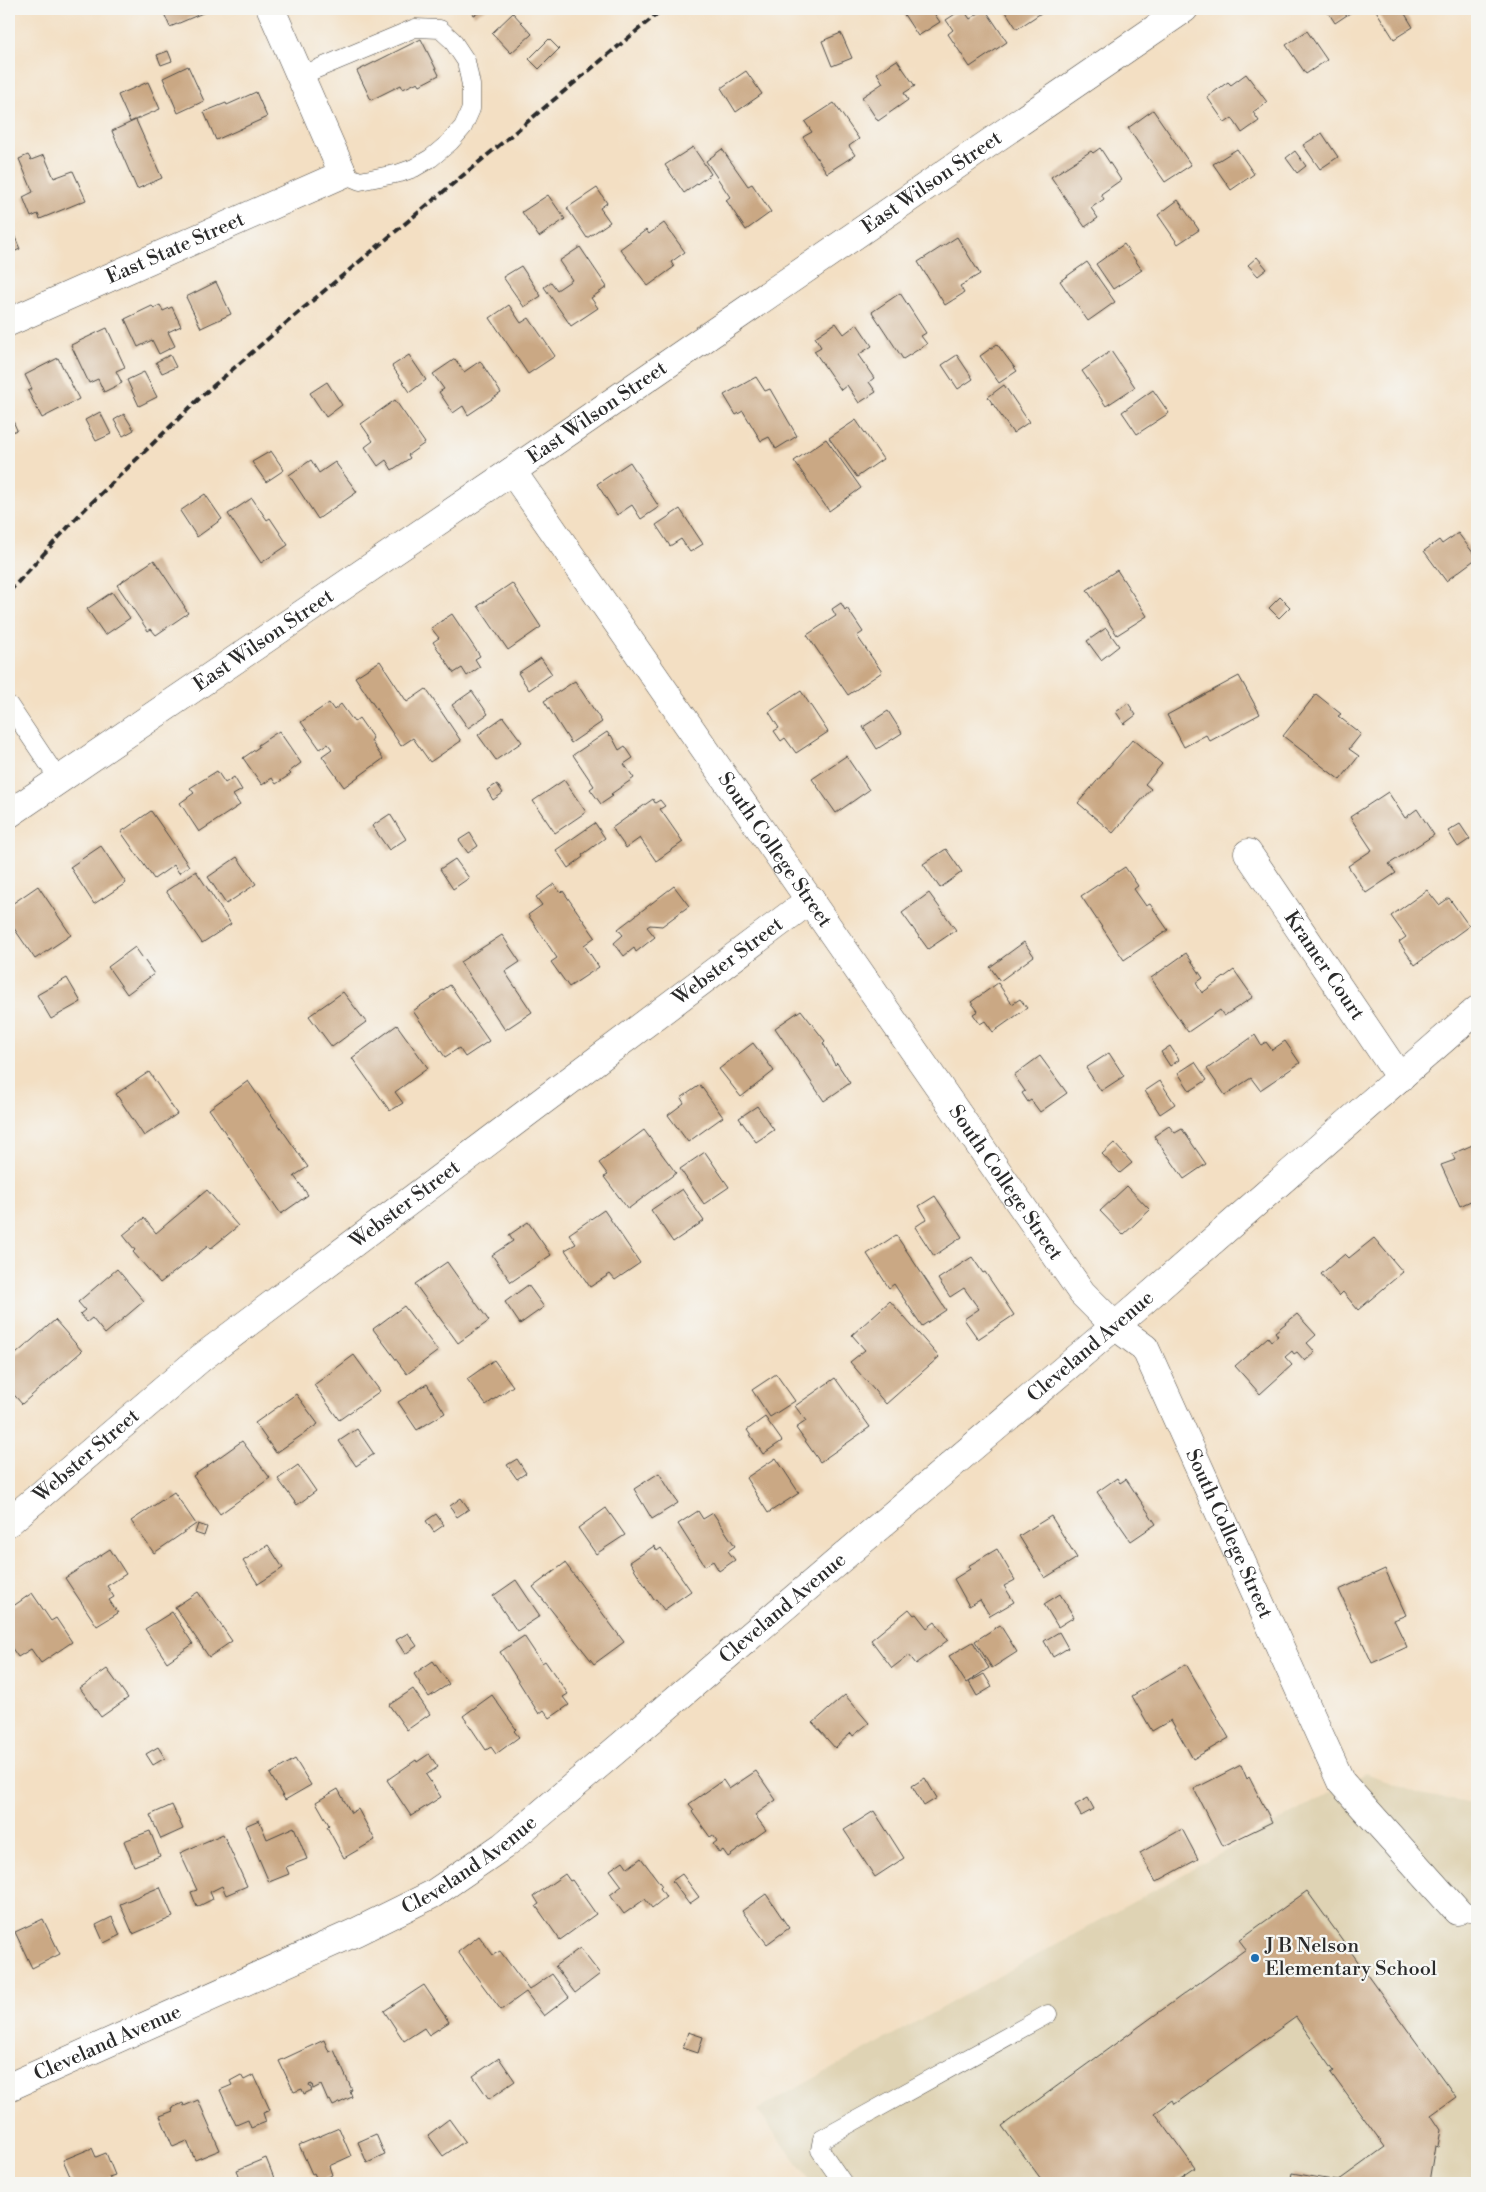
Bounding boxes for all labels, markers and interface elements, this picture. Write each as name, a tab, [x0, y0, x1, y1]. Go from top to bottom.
street label: East Wilson Street	[857, 126, 1006, 239]
street label: East State Street	[102, 207, 248, 290]
street label: East Wilson Street	[522, 356, 672, 469]
street label: East Wilson Street	[188, 584, 338, 697]
street label: South College Street	[712, 767, 837, 932]
street label: Kramer Court	[1278, 906, 1370, 1025]
street label: Webster Street	[667, 912, 788, 1012]
street label: South College Street	[943, 1100, 1068, 1265]
street label: Webster Street	[344, 1155, 465, 1255]
street label: Cleveland Avenue	[1022, 1285, 1159, 1408]
street label: Webster Street	[28, 1404, 145, 1509]
street label: South College Street	[1180, 1445, 1278, 1622]
street label: Cleveland Avenue	[714, 1547, 851, 1669]
street label: Cleveland Avenue	[398, 1810, 542, 1920]
place label: J B Nelson Elementary School	[1264, 1934, 1437, 1982]
marker: J B Nelson Elementary School	[1249, 1952, 1261, 1964]
street label: Cleveland Avenue	[30, 1999, 185, 2087]

